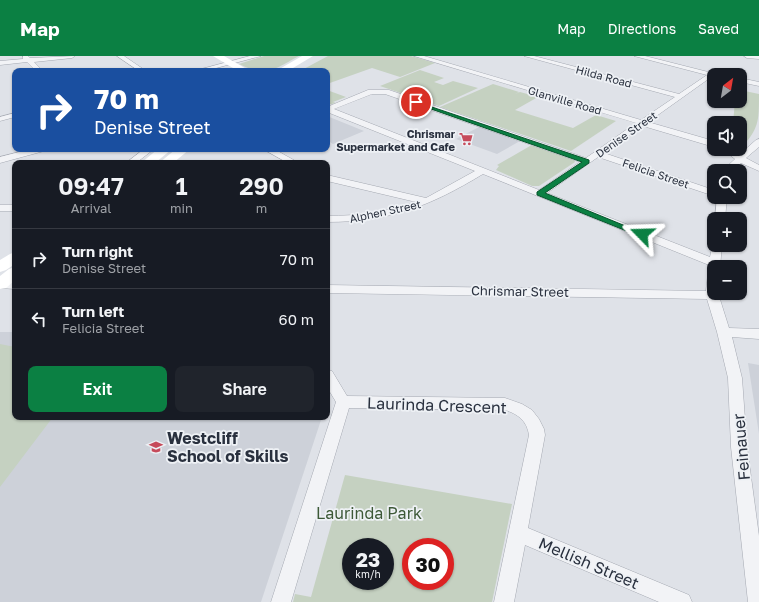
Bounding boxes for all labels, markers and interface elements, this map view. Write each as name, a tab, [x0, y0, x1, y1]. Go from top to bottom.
text: Map	[20, 17, 60, 40]
text: Map	[557, 20, 586, 37]
text: Directions	[608, 20, 676, 37]
text: Saved	[698, 20, 739, 37]
street label: Hilda Road	[575, 62, 633, 90]
north arrow	[707, 68, 747, 108]
map controls	[707, 68, 747, 300]
text: 70 m	[94, 82, 159, 115]
street label: Glanville Road	[527, 83, 603, 117]
icon: right	[28, 84, 80, 136]
pin	[399, 85, 433, 119]
icon: arrive	[405, 91, 427, 113]
street label: Denise Street	[593, 108, 659, 160]
text: Denise Street	[94, 116, 211, 138]
button: sound	[707, 116, 747, 156]
place label: Chrismar Supermarket and Cafe	[336, 127, 456, 153]
supermarket icon: Chrismar Supermarket and Cafe	[458, 131, 474, 147]
street label: Felicia Street	[621, 155, 691, 191]
button: search	[707, 164, 747, 204]
text: 09:47	[58, 171, 124, 200]
text: 1	[175, 171, 188, 200]
text: 290	[239, 171, 284, 200]
street label: Alphen Street	[348, 197, 422, 225]
text: Arrival	[71, 200, 111, 216]
text: min	[170, 200, 193, 216]
text: m	[256, 200, 267, 216]
button: +	[707, 212, 747, 252]
position arrow	[621, 213, 663, 255]
text: Turn right	[62, 242, 133, 260]
icon: right	[28, 248, 50, 270]
text: 70 m	[280, 250, 314, 268]
text: Denise Street	[62, 260, 146, 276]
button: −	[707, 260, 747, 300]
street label: Chrismar Street	[471, 282, 569, 300]
text: Turn left	[62, 302, 124, 320]
icon: left	[28, 308, 50, 330]
text: 60 m	[279, 310, 314, 328]
text: Felicia Street	[62, 320, 144, 336]
button: Exit	[28, 366, 167, 412]
button: Share	[175, 366, 314, 412]
street label: Laurinda Crescent	[367, 393, 507, 417]
street label: Feinauer	[728, 413, 754, 481]
place label: Westcliff School of Skills	[167, 428, 289, 466]
school or university icon: Westcliff School of Skills	[148, 439, 164, 455]
park label: Laurinda Park	[316, 503, 422, 523]
street label: Mellish Street	[536, 533, 642, 593]
speed limit sign: 30	[402, 538, 454, 590]
text: 23	[356, 547, 380, 571]
text: km/h	[355, 568, 381, 580]

